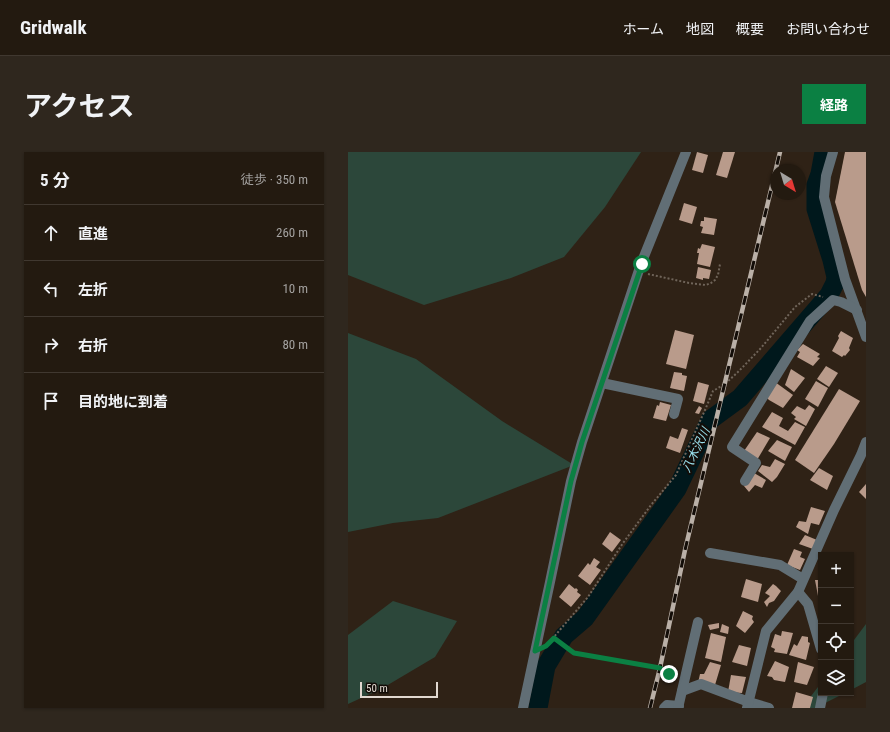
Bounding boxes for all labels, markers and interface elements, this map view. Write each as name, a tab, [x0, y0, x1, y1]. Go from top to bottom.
text: Gridwalk	[20, 16, 86, 39]
text: ホーム	[622, 21, 664, 37]
text: 地図	[686, 21, 714, 37]
text: 概要	[736, 21, 764, 37]
text: お問い合わせ	[786, 21, 870, 37]
button: 経路	[802, 84, 866, 124]
text: アクセス	[24, 90, 135, 123]
north arrow	[770, 164, 806, 200]
text: 5 分	[40, 170, 70, 190]
text: 徒歩 · 350 m	[241, 172, 308, 187]
icon: ahead	[40, 222, 62, 244]
text: 直進	[78, 225, 108, 243]
text: 260 m	[276, 225, 308, 240]
route start	[633, 255, 651, 273]
icon: left	[40, 278, 62, 300]
text: 左折	[78, 281, 108, 299]
text: 10 m	[282, 281, 308, 296]
icon: right	[40, 334, 62, 356]
text: 右折	[78, 337, 108, 355]
text: 80 m	[282, 337, 308, 352]
icon: arrive	[40, 390, 62, 412]
text: 目的地に到着	[78, 393, 168, 411]
water label: 八木沢川	[679, 424, 714, 475]
map controls	[818, 552, 854, 696]
button: +	[818, 552, 854, 588]
button: −	[818, 588, 854, 624]
button: locate	[818, 624, 854, 660]
button: layers	[818, 660, 854, 696]
route end	[660, 665, 678, 683]
scale bar	[360, 680, 438, 699]
text: 50 m	[366, 682, 388, 695]

